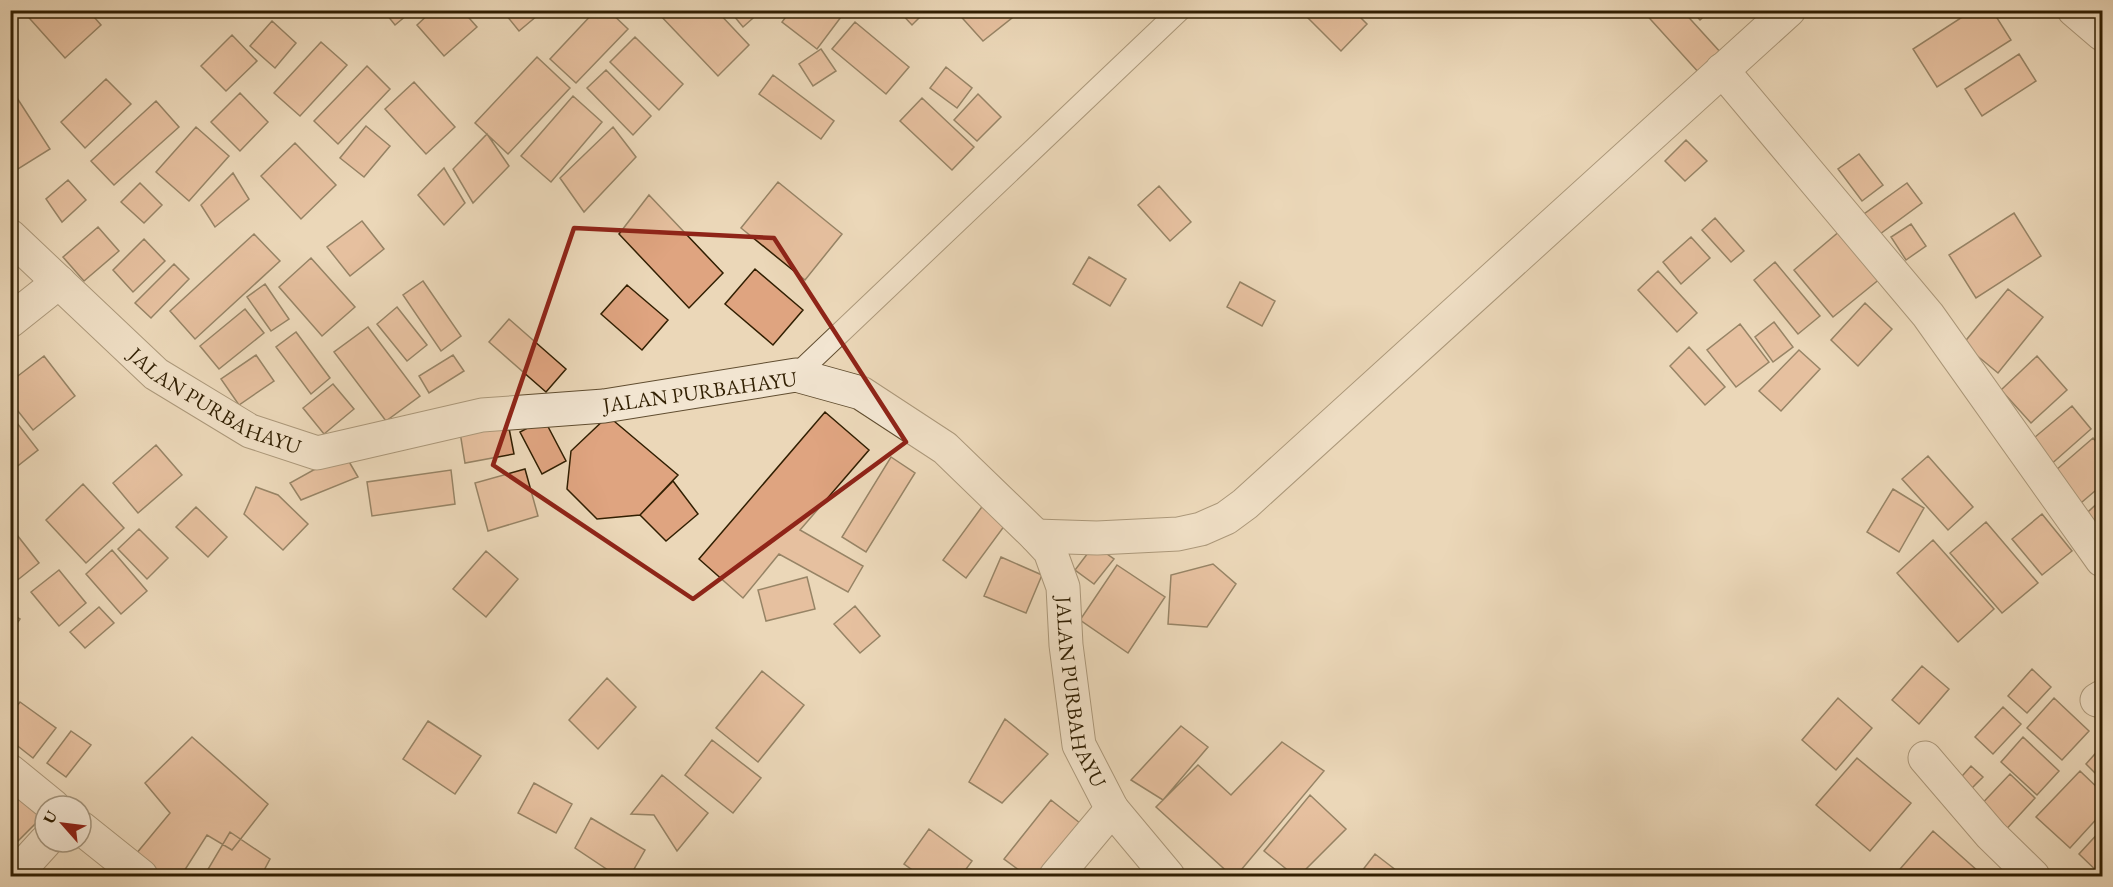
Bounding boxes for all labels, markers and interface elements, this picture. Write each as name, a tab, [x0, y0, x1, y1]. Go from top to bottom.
street label: JALAN PURBAHAYU	[122, 340, 305, 460]
street label: JALAN PURBAHAYU	[599, 364, 799, 419]
street label: JALAN PURBAHAYU	[1050, 594, 1113, 793]
north arrow	[33, 794, 93, 854]
text: U	[38, 807, 62, 827]

